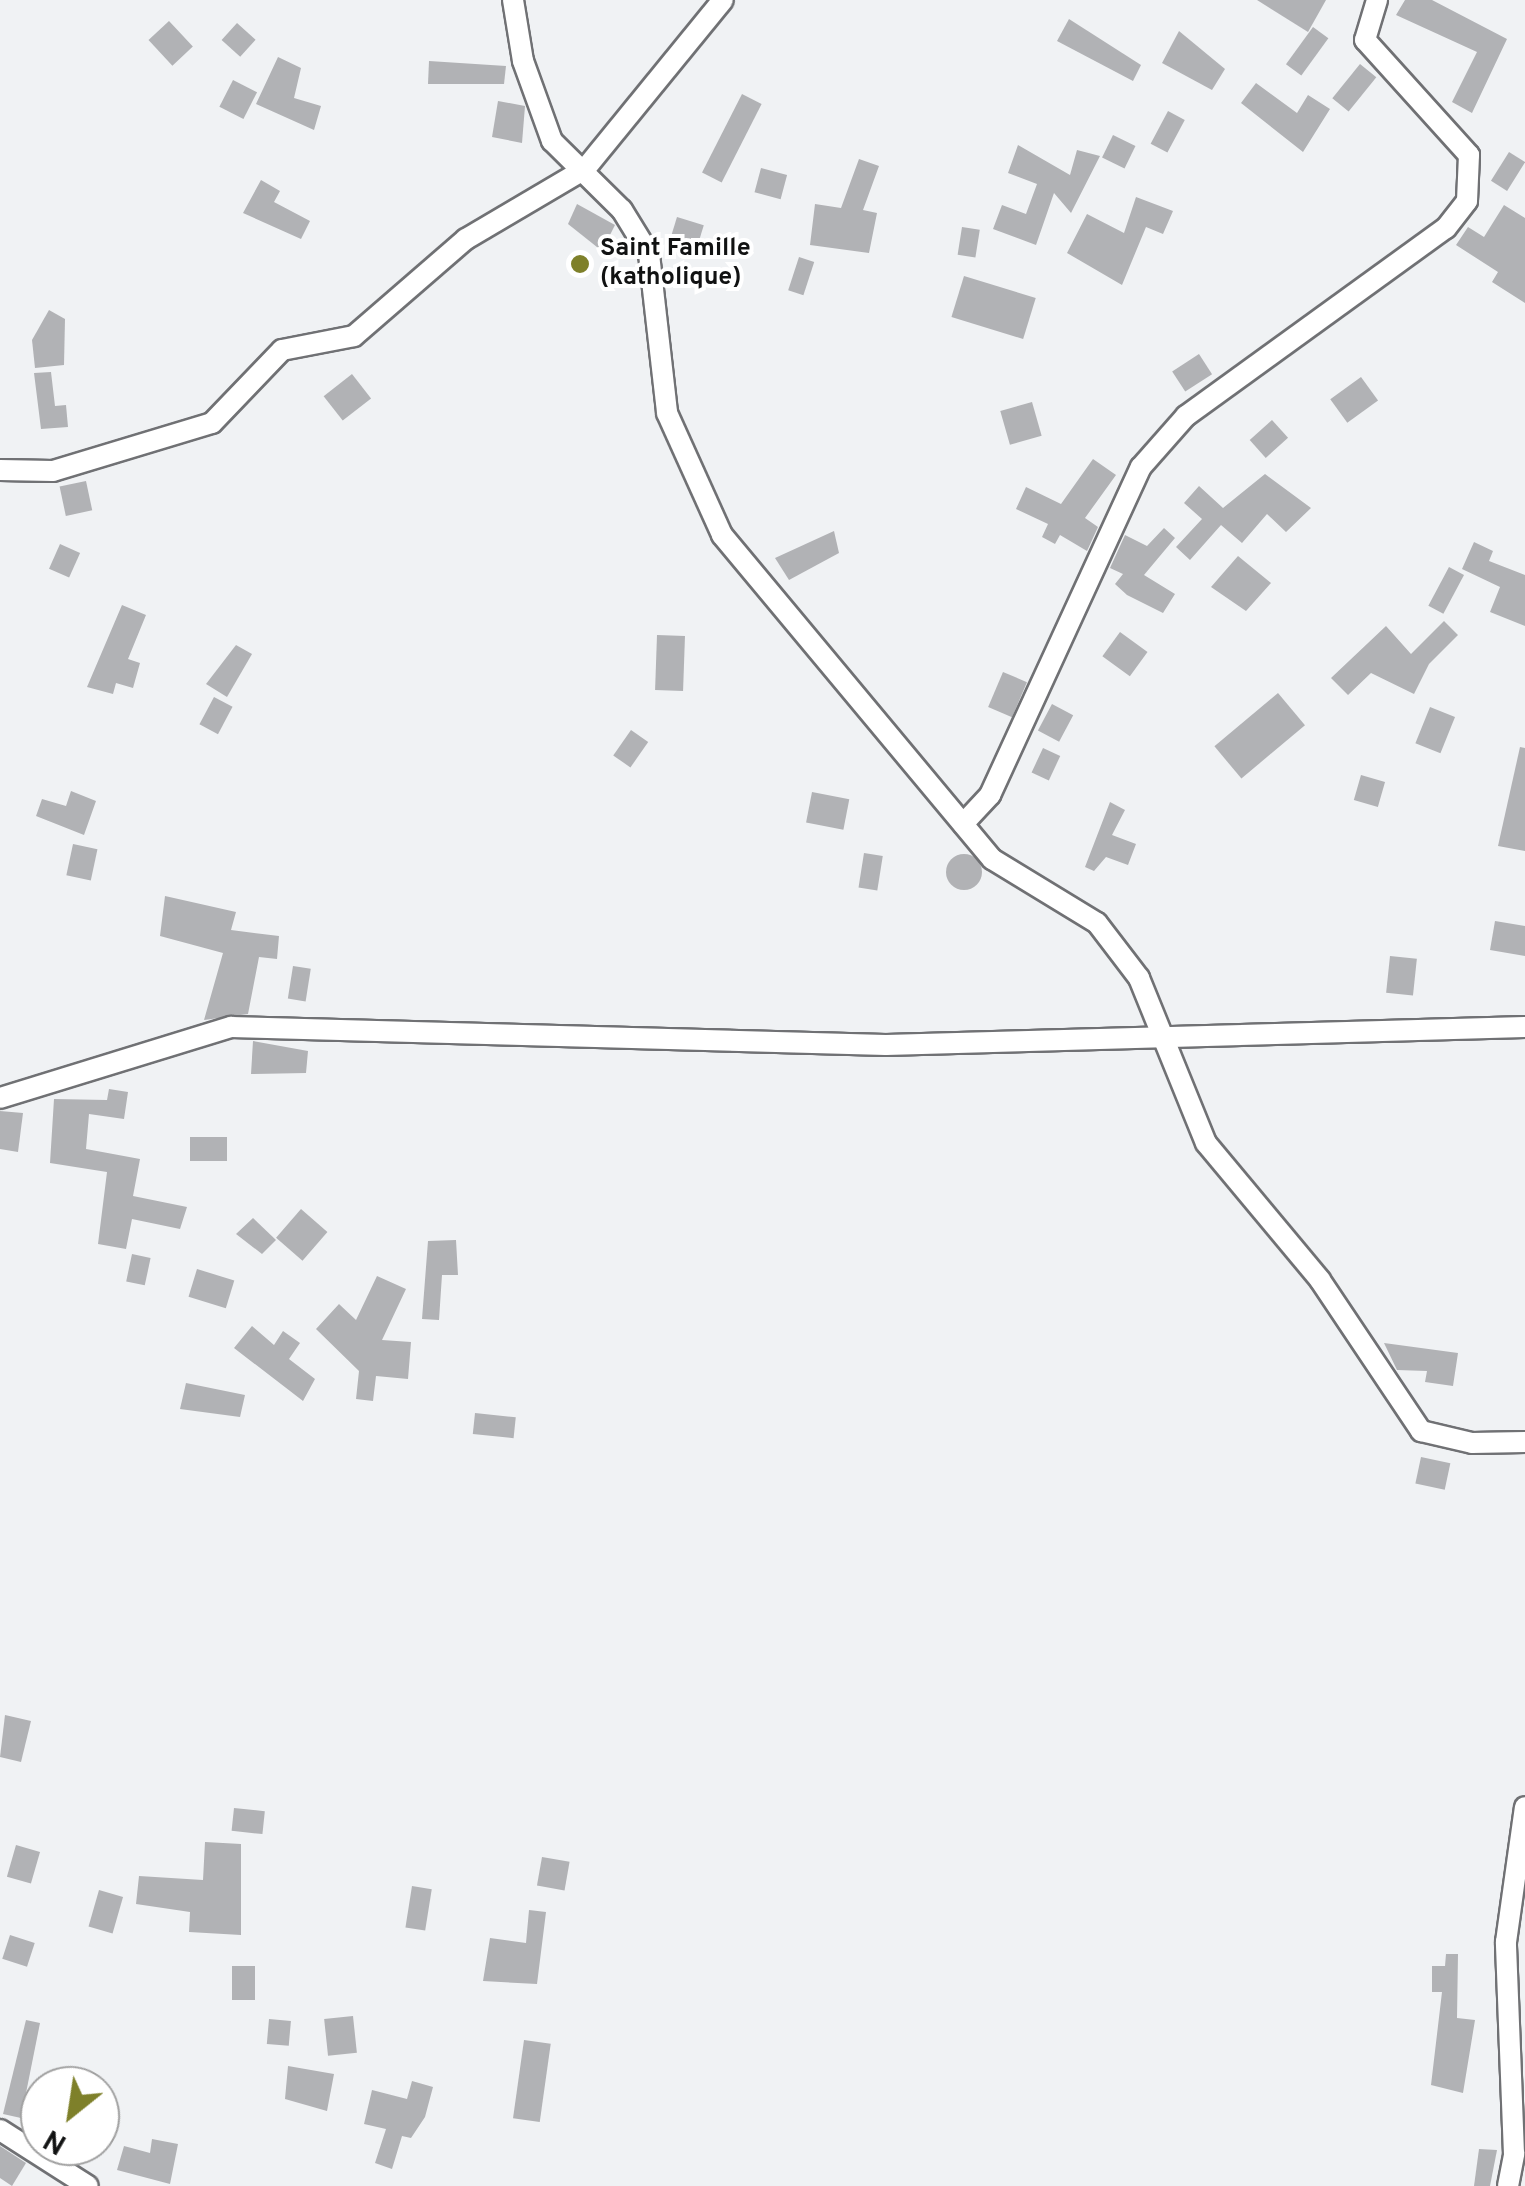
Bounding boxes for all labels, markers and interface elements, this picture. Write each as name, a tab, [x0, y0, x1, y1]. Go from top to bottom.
place label: Saint Famille (katholique)	[600, 235, 751, 294]
marker: Saint Famille (katholique)	[569, 253, 591, 275]
north arrow	[20, 2066, 120, 2166]
text: N	[38, 2120, 74, 2161]

